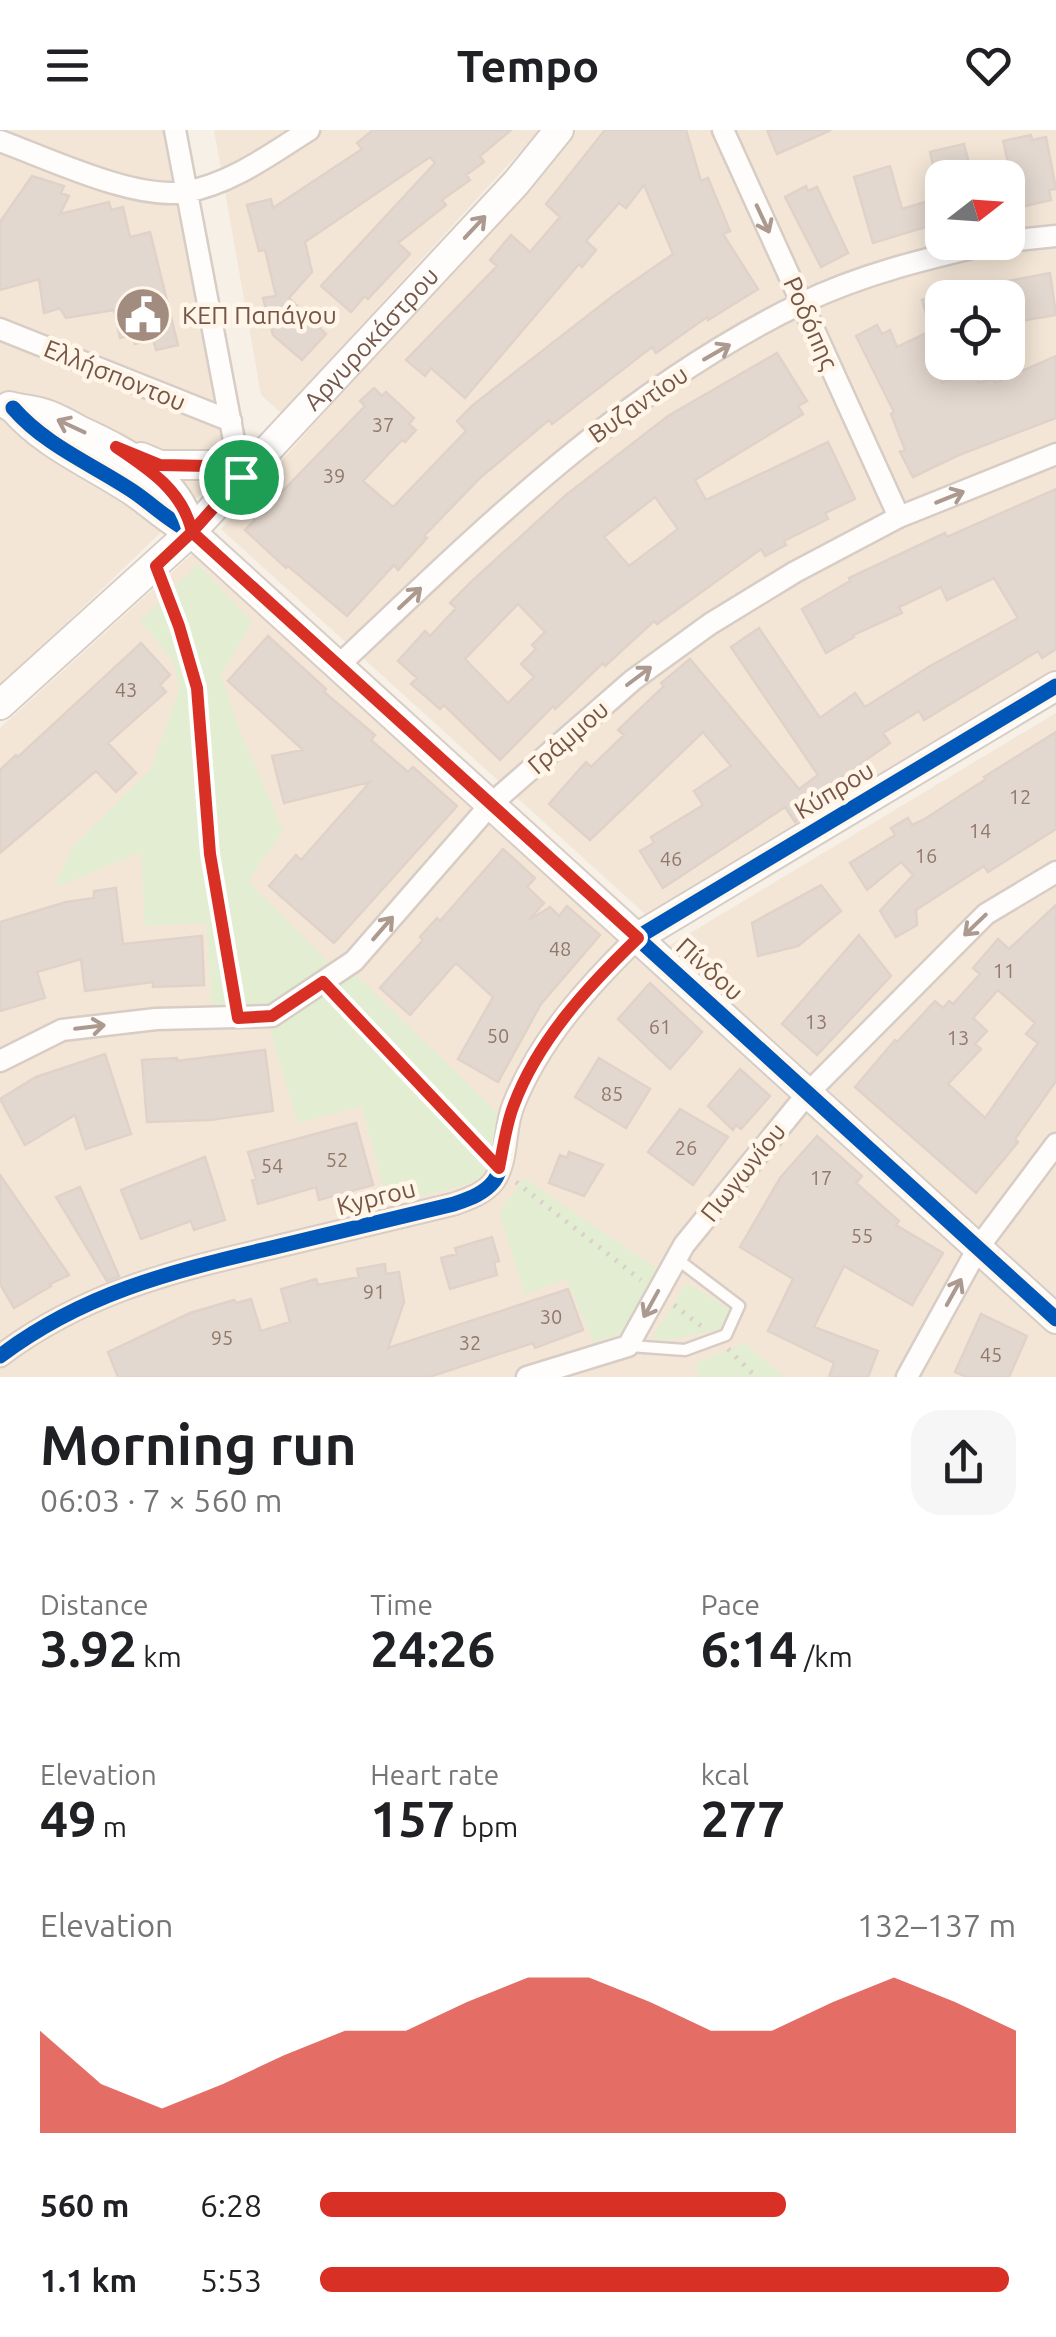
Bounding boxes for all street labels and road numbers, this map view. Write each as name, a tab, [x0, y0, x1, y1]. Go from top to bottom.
street label: Αργυροκάστρου	[298, 261, 444, 416]
street label: Ροδόπης	[778, 272, 844, 374]
street label: Ελλήσποντου	[40, 334, 190, 416]
street label: Βυζαντίου	[583, 360, 693, 448]
street label: Γράμμου	[522, 694, 614, 780]
street label: Κύπρου	[789, 755, 879, 825]
street label: Πίνδου	[671, 932, 749, 1006]
street label: Πωγωνίου	[695, 1117, 791, 1227]
street label: Kyprou	[334, 1174, 418, 1220]

